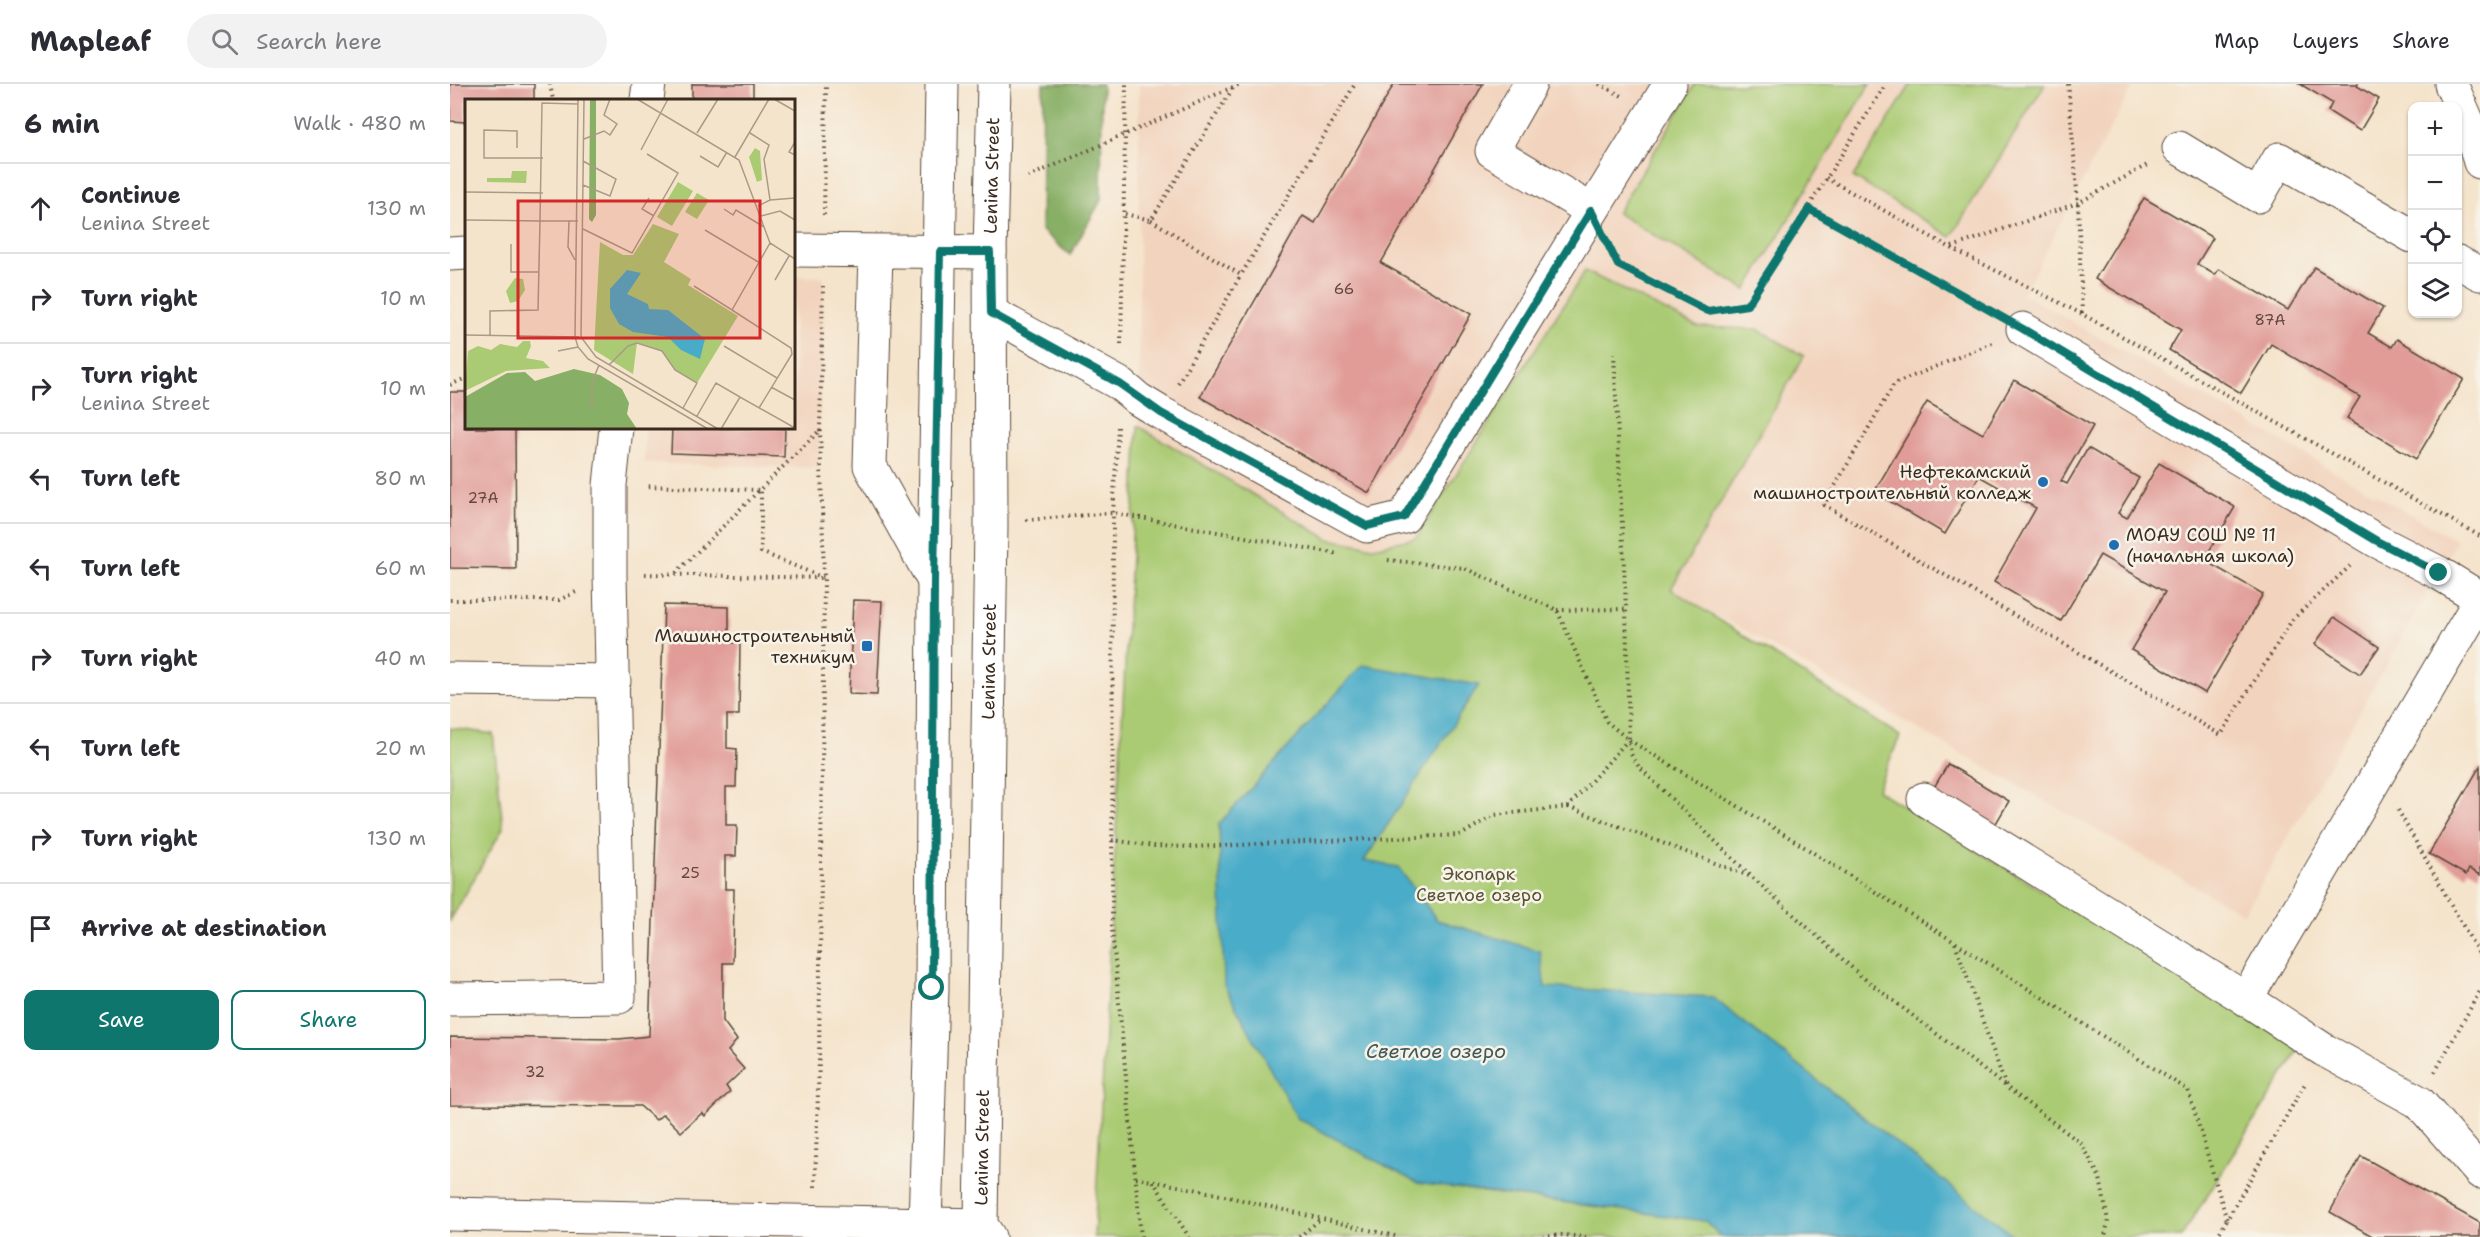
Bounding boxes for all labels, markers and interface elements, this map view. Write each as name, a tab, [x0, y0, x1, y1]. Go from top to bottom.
search box	[187, 14, 607, 68]
text: Mapleaf	[30, 22, 151, 60]
icon: search	[208, 25, 241, 58]
text: Search here	[256, 27, 382, 56]
text: Map	[2214, 27, 2259, 55]
text: Layers	[2292, 27, 2359, 55]
text: Share	[2392, 27, 2450, 55]
inset map	[465, 99, 795, 429]
map controls	[2408, 102, 2462, 318]
button: +	[2408, 102, 2462, 156]
text: 6 min	[24, 106, 100, 141]
text: Walk · 480 m	[293, 110, 426, 136]
street label: Lenina Street	[978, 117, 1005, 234]
button: −	[2408, 156, 2462, 210]
text: Continue	[81, 181, 181, 210]
icon: ahead	[24, 192, 57, 225]
text: 130 m	[367, 195, 426, 221]
text: Lenina Street	[81, 210, 210, 236]
button: locate	[2408, 210, 2462, 264]
button: layers	[2408, 264, 2462, 318]
house number: 66	[1334, 279, 1354, 299]
icon: right	[24, 282, 57, 315]
text: Turn right	[81, 284, 198, 313]
text: 10 m	[380, 285, 426, 311]
house number: 87А	[2255, 310, 2286, 330]
text: Turn right	[81, 361, 198, 390]
icon: right	[24, 372, 57, 405]
text: 10 m	[380, 375, 426, 401]
text: Lenina Street	[81, 390, 210, 416]
place label: Нефтекамский машиностроительный колледж	[1753, 460, 2032, 505]
icon: left	[24, 462, 57, 495]
text: Turn left	[81, 464, 180, 493]
text: 80 m	[374, 465, 426, 491]
marker: Нефтекамский машиностроительный колледж	[2036, 475, 2050, 489]
house number: 27А	[468, 488, 499, 508]
place label: МОАУ СОШ № 11 (начальная школа)	[2126, 523, 2294, 568]
marker: МОАУ СОШ № 11 (начальная школа)	[2107, 538, 2121, 552]
icon: left	[24, 552, 57, 585]
text: Turn left	[81, 554, 180, 583]
text: 60 m	[374, 555, 426, 581]
route end	[2425, 559, 2451, 585]
street label: Lenina Street	[976, 603, 1002, 720]
place label: Машиностроительный техникум	[654, 624, 855, 669]
marker: Машиностроительный техникум	[860, 639, 874, 653]
icon: right	[24, 642, 57, 675]
text: Turn right	[81, 644, 198, 673]
text: 40 m	[374, 645, 426, 671]
icon: left	[24, 732, 57, 765]
text: Turn left	[81, 734, 180, 763]
text: 20 m	[375, 735, 426, 761]
icon: right	[24, 822, 57, 855]
text: Turn right	[81, 824, 198, 853]
text: 130 m	[367, 825, 426, 851]
park label: Экопарк Светлое озеро	[1416, 862, 1542, 907]
house number: 25	[680, 863, 700, 883]
icon: arrive	[24, 912, 57, 945]
text: Arrive at destination	[81, 914, 327, 943]
route start	[918, 974, 944, 1000]
button: Save	[24, 990, 219, 1050]
button: Share	[231, 990, 426, 1050]
water label: Светлое озеро	[1366, 1038, 1506, 1064]
house number: 32	[525, 1062, 545, 1082]
street label: Lenina Street	[969, 1089, 995, 1206]

